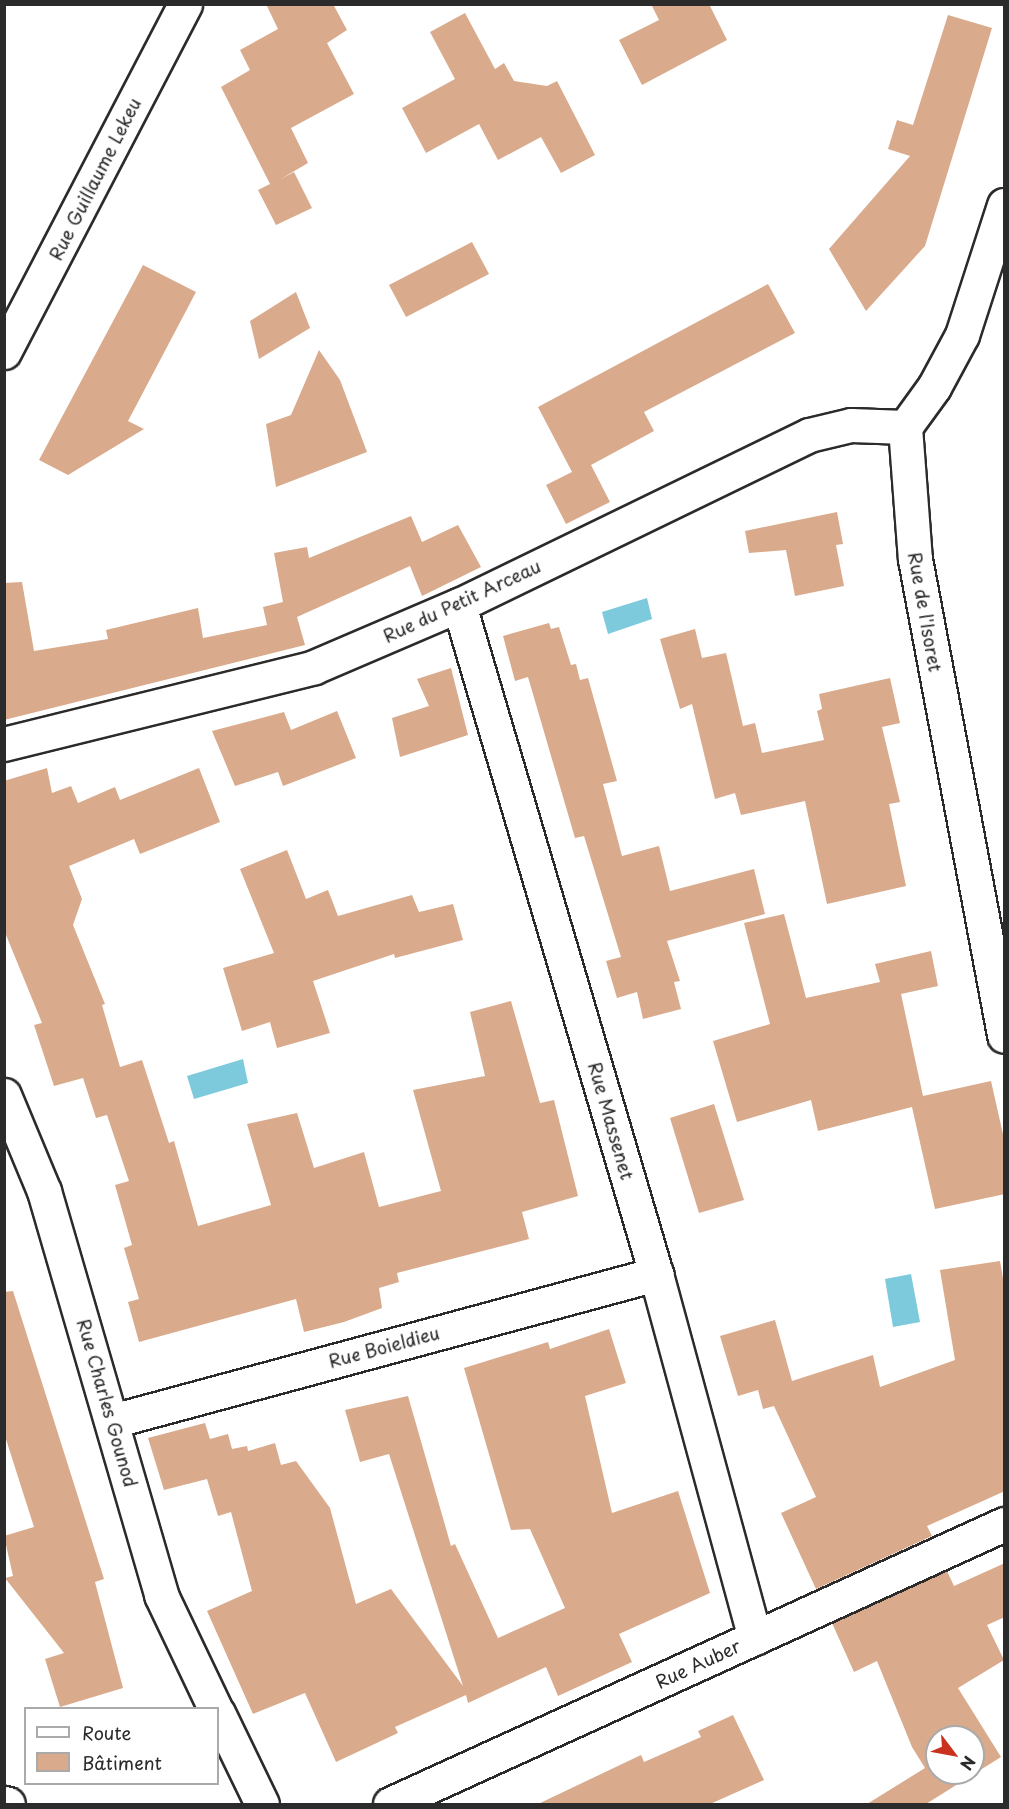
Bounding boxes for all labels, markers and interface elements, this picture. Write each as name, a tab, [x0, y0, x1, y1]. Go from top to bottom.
street label: Rue Guillaume Lekeu	[45, 94, 145, 264]
street label: Rue de l'Isoret	[904, 549, 946, 675]
street label: Rue du Petit Arceau	[378, 554, 546, 648]
street label: Rue Massenet	[584, 1059, 638, 1183]
street label: Rue Charles Gounod	[72, 1315, 142, 1491]
street label: Rue Boieldieu	[325, 1322, 443, 1372]
street label: Rue Auber	[651, 1635, 745, 1693]
legend	[24, 1707, 219, 1785]
text: Route	[82, 1719, 131, 1746]
north arrow	[925, 1725, 985, 1785]
text: Bâtiment	[82, 1749, 162, 1776]
text: N	[955, 1752, 982, 1775]

